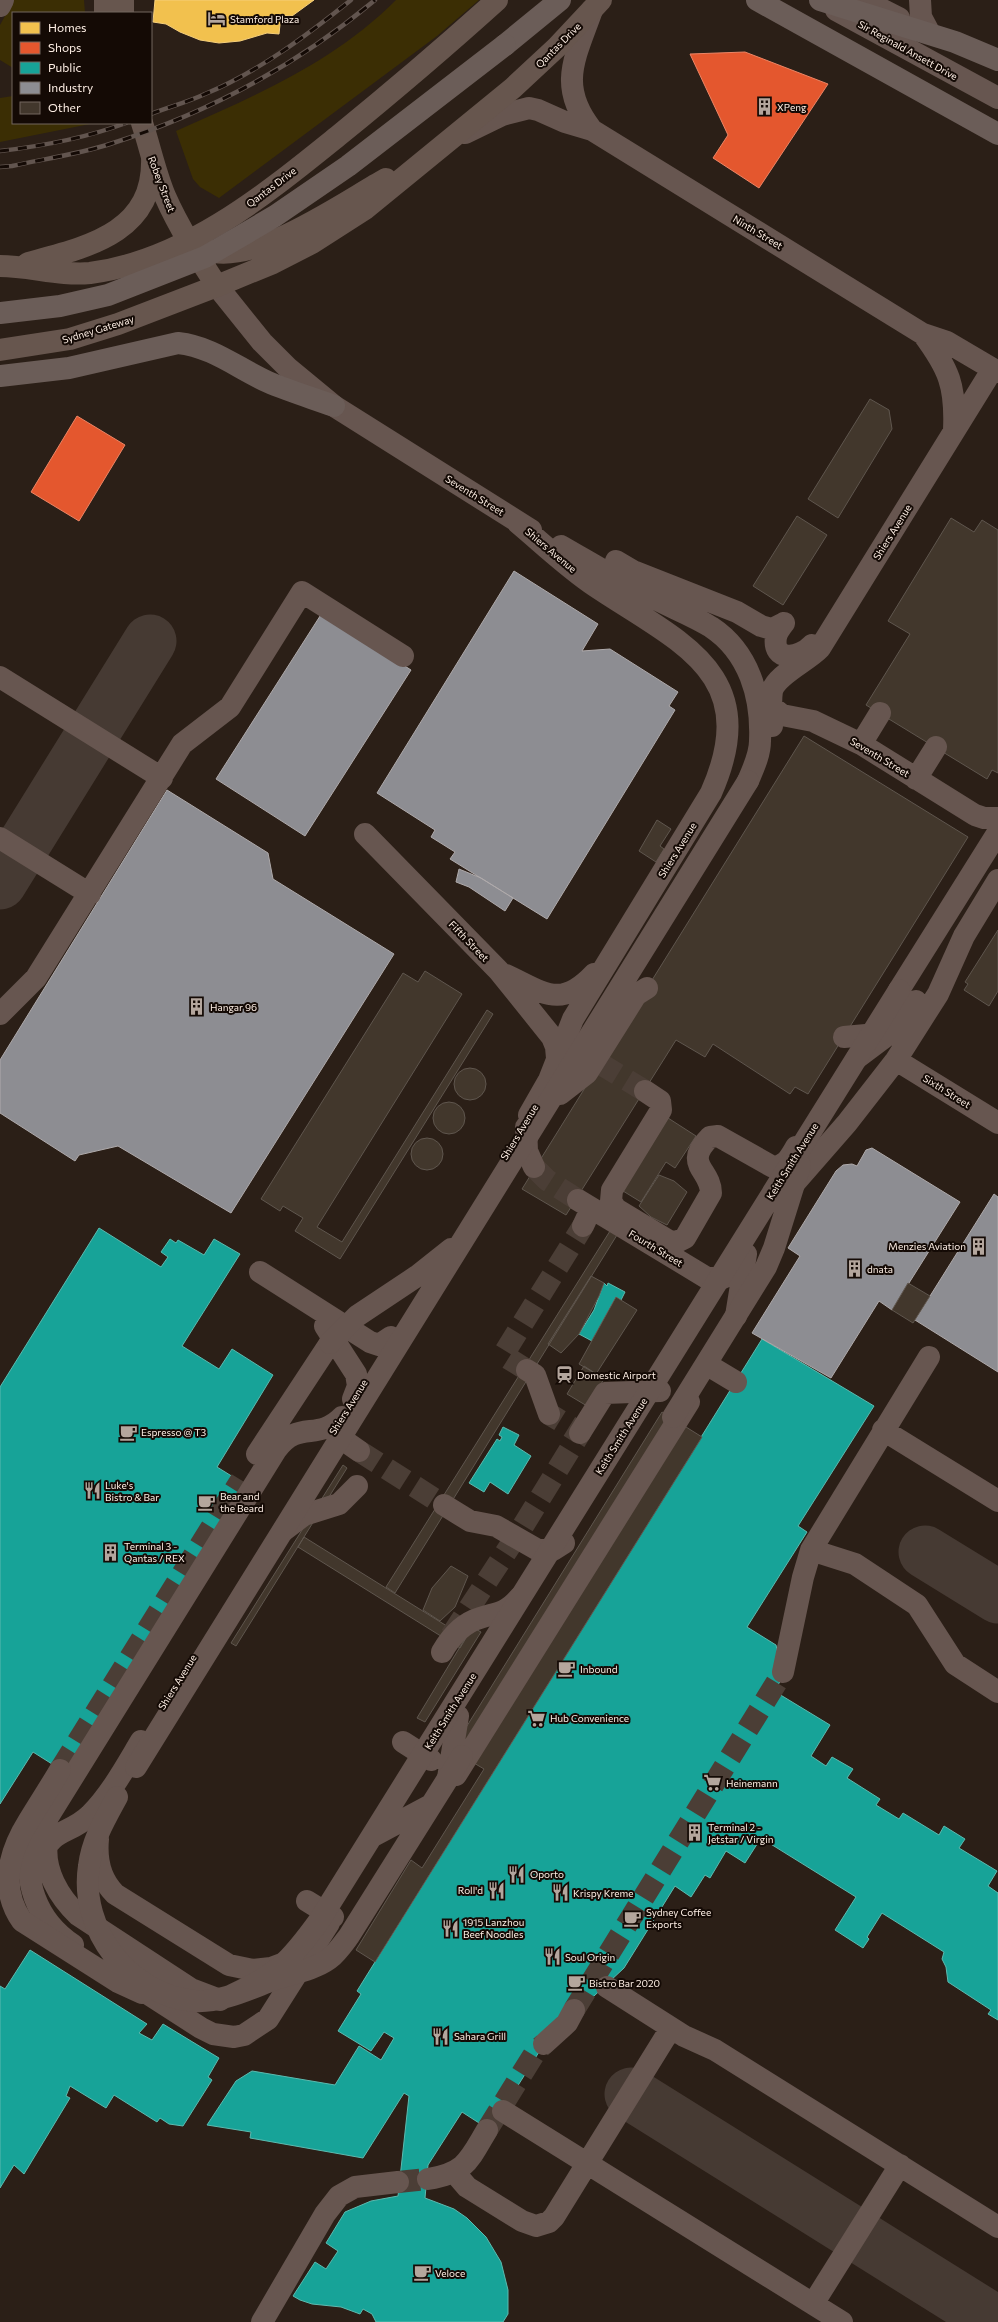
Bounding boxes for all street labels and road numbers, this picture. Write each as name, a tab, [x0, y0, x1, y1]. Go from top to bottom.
street label: Sir Reginald Ansett Drive	[856, 18, 960, 82]
street label: Qantas Drive	[533, 20, 583, 70]
street label: Robey Street	[146, 154, 178, 214]
street label: Qantas Drive	[244, 164, 298, 210]
street label: Ninth Street	[731, 212, 785, 252]
street label: Sydney Gateway	[61, 312, 135, 346]
street label: Seventh Street	[443, 472, 507, 518]
street label: Shiers Avenue	[870, 502, 914, 562]
street label: Shiers Avenue	[523, 525, 579, 575]
street label: Seventh Street	[848, 735, 912, 779]
street label: Shiers Avenue	[655, 820, 699, 880]
street label: Fifth Street	[447, 918, 491, 964]
street label: Sixth Street	[921, 1072, 973, 1110]
street label: Shiers Avenue	[498, 1102, 540, 1162]
street label: Keith Smith Avenue	[764, 1120, 820, 1202]
street label: Fourth Street	[627, 1227, 685, 1269]
street label: Shiers Avenue	[326, 1377, 370, 1437]
street label: Keith Smith Avenue	[593, 1395, 649, 1477]
street label: Shiers Avenue	[155, 1652, 199, 1712]
street label: Keith Smith Avenue	[422, 1670, 478, 1752]

